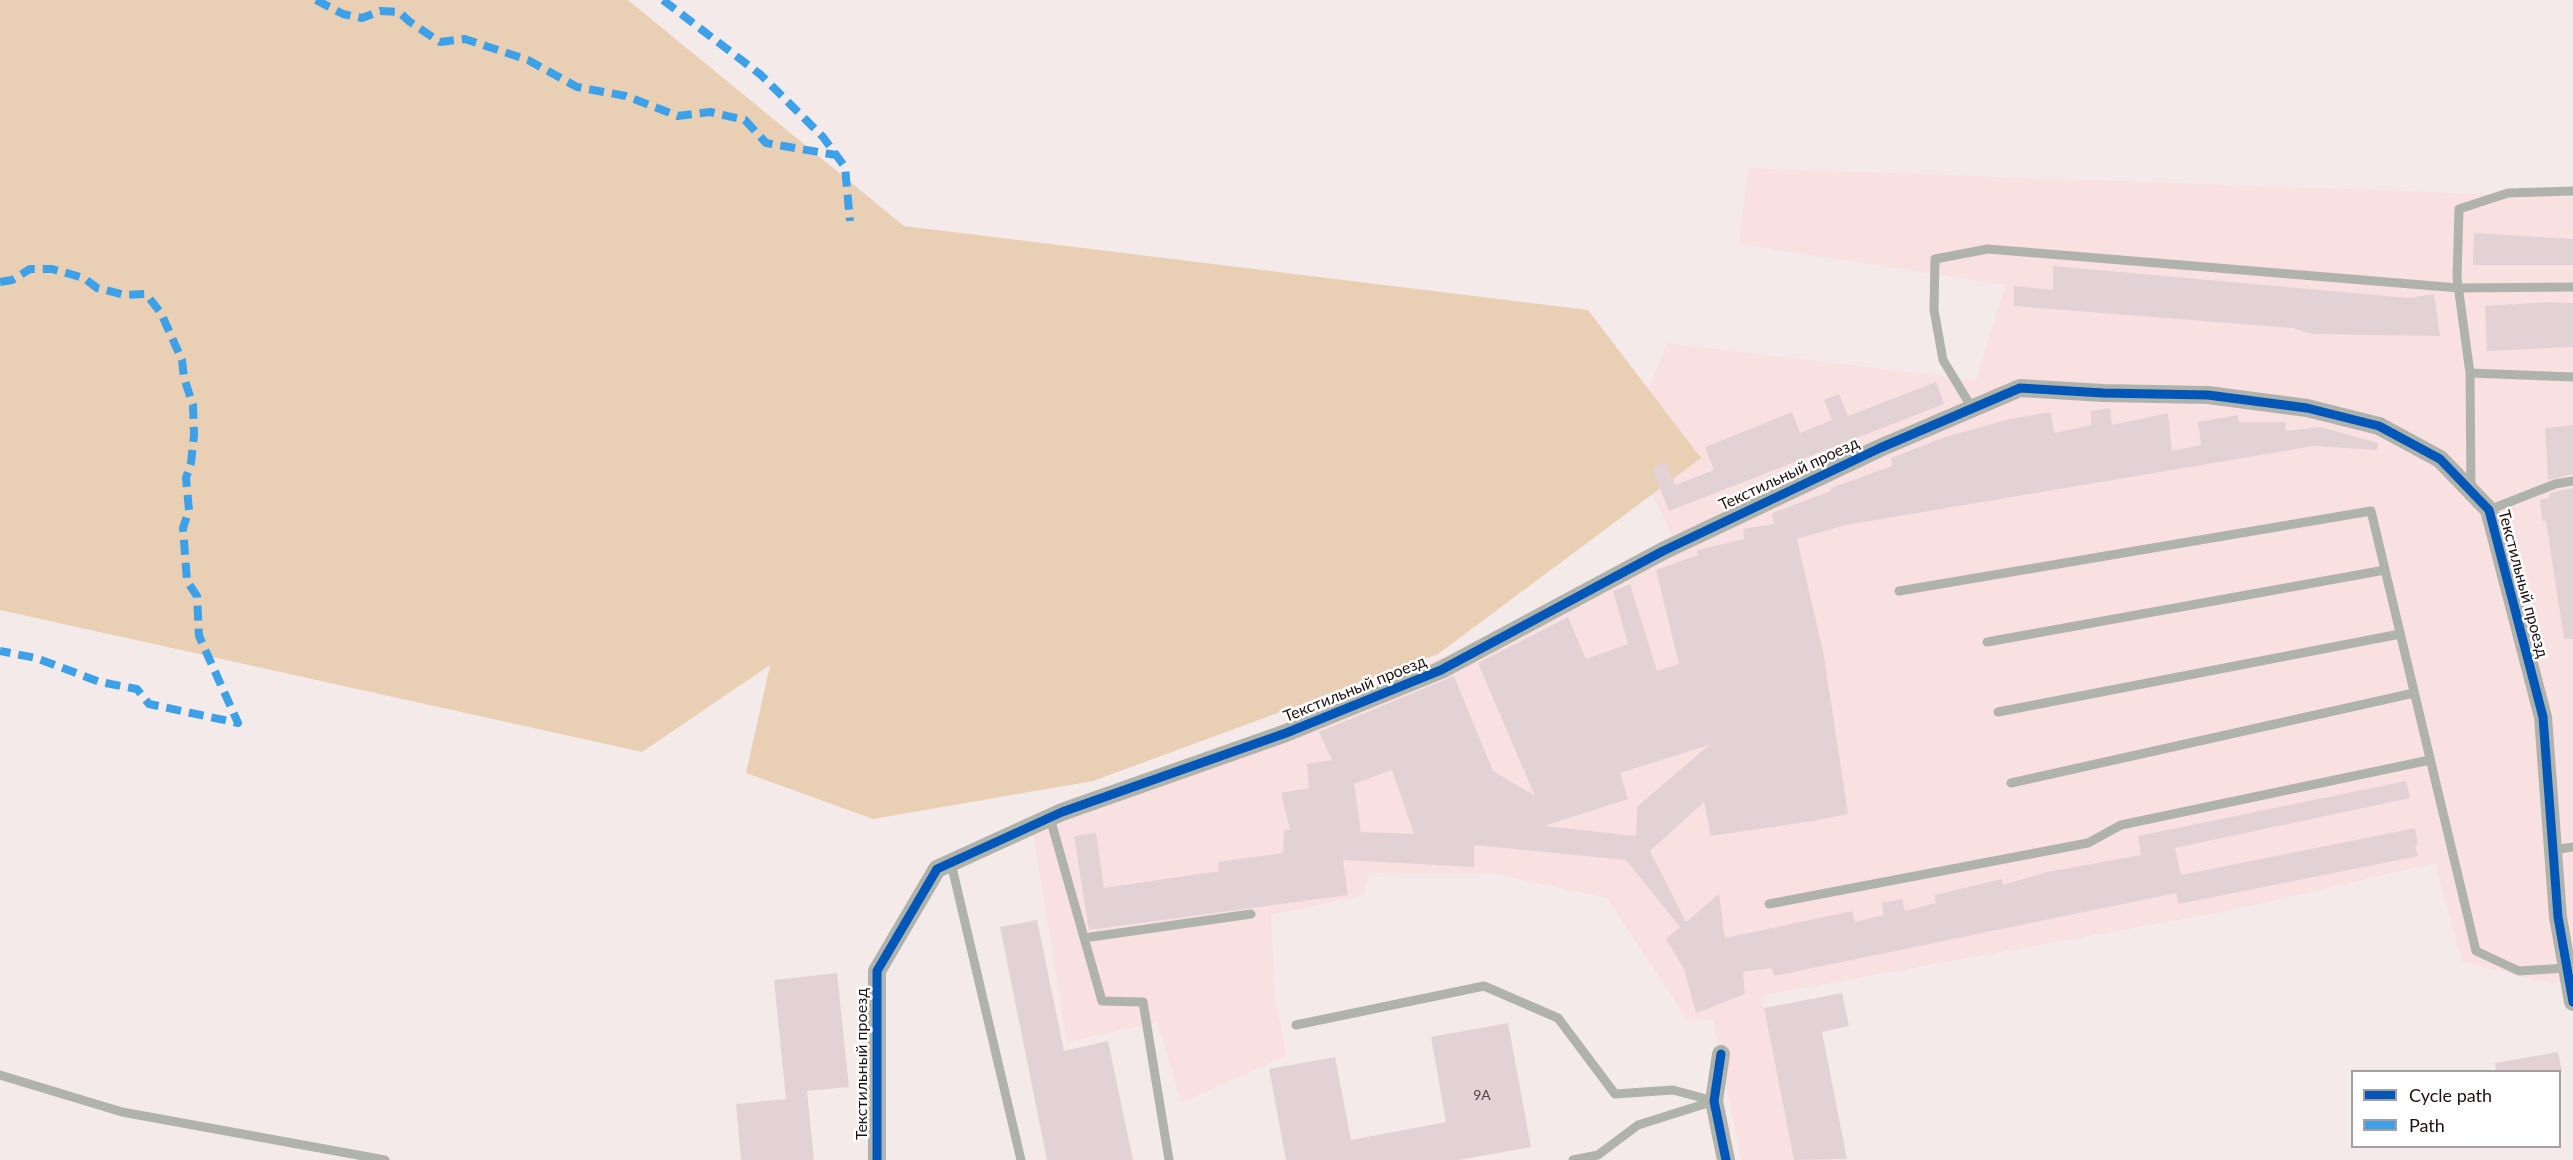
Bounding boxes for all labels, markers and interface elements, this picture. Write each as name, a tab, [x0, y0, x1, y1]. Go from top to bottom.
street label: Текстильный проезд	[1716, 433, 1862, 515]
street label: Текстильный проезд	[2494, 508, 2552, 660]
street label: Текстильный проезд	[1281, 652, 1429, 726]
street label: Текстильный проезд	[852, 988, 872, 1140]
legend	[2351, 1070, 2561, 1148]
text: Cycle path	[2409, 1084, 2492, 1106]
house number: 9А	[1473, 1087, 1491, 1103]
text: Path	[2409, 1114, 2445, 1136]

